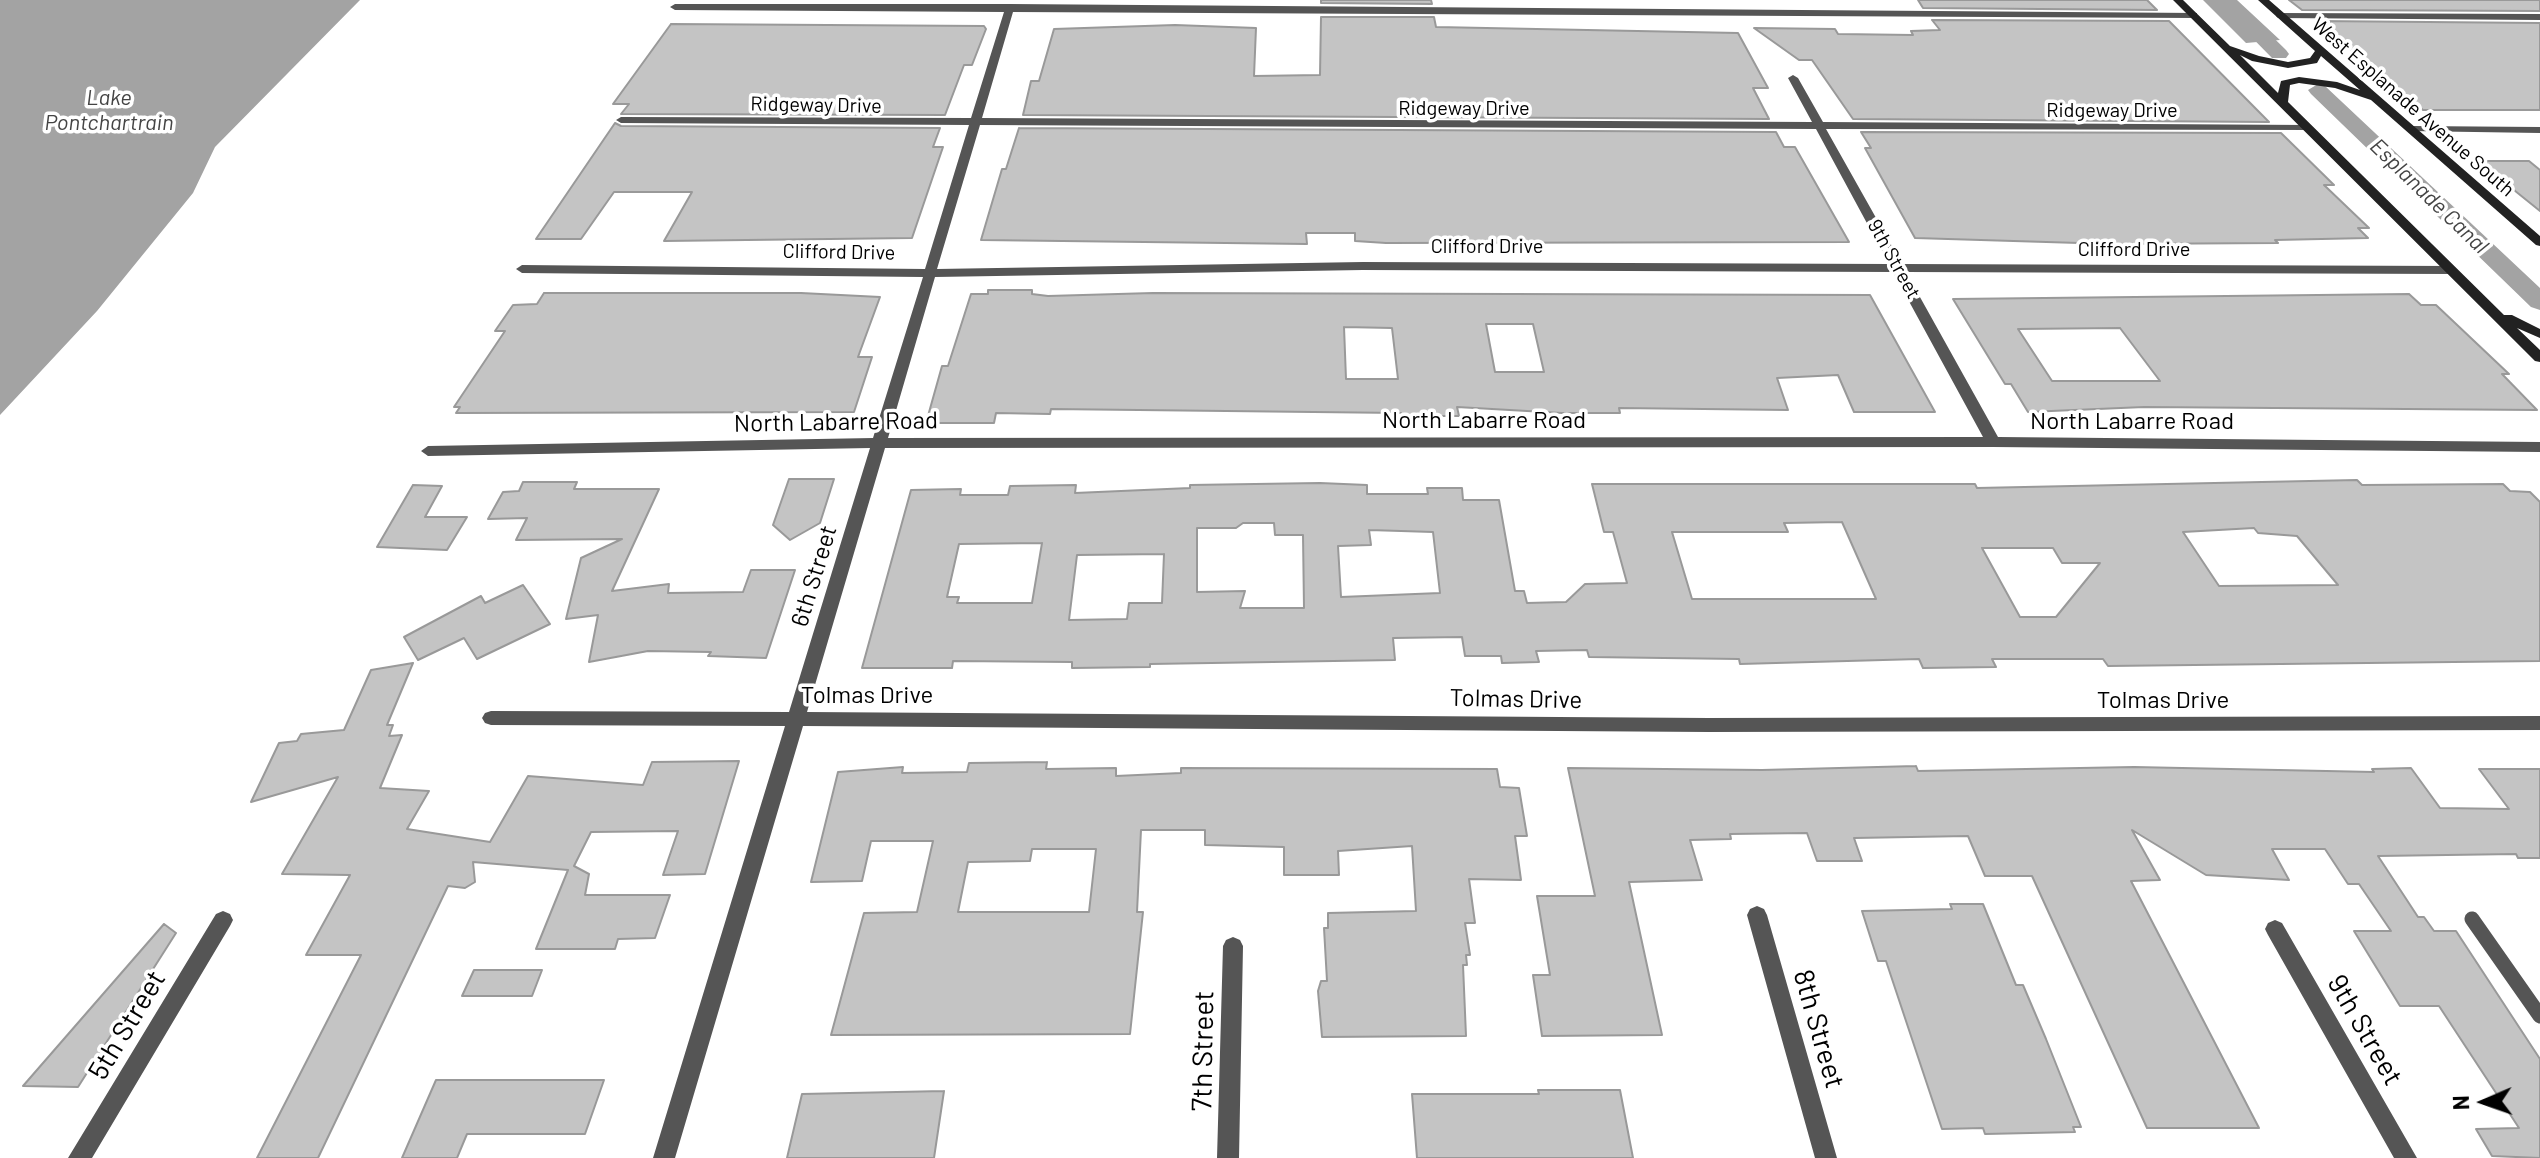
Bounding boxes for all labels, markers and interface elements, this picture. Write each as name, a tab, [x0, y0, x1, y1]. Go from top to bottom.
street label: West Esplanade Avenue South	[2307, 12, 2519, 202]
water label: Lake Pontchartrain	[45, 85, 173, 136]
street label: Ridgeway Drive	[750, 92, 882, 118]
street label: Ridgeway Drive	[1398, 96, 1530, 120]
street label: Ridgeway Drive	[2046, 98, 2178, 122]
water label: Esplanade Canal	[2364, 133, 2494, 259]
street label: 9th Street	[1862, 215, 1926, 303]
street label: Clifford Drive	[1431, 234, 1543, 258]
street label: Clifford Drive	[2078, 237, 2190, 261]
street label: Clifford Drive	[782, 239, 896, 265]
street label: North Labarre Road	[734, 406, 938, 438]
street label: North Labarre Road	[1382, 406, 1586, 434]
street label: North Labarre Road	[2030, 407, 2234, 435]
street label: 6th Street	[785, 522, 843, 630]
street label: Tolmas Drive	[801, 681, 933, 709]
street label: Tolmas Drive	[1450, 683, 1582, 715]
street label: Tolmas Drive	[2097, 686, 2229, 714]
street label: 5th Street	[81, 964, 173, 1086]
street label: 8th Street	[1786, 966, 1852, 1092]
street label: 9th Street	[2320, 969, 2410, 1091]
street label: 7th Street	[1185, 990, 1221, 1112]
north arrow	[2444, 1062, 2524, 1142]
text: N	[2447, 1095, 2473, 1111]

